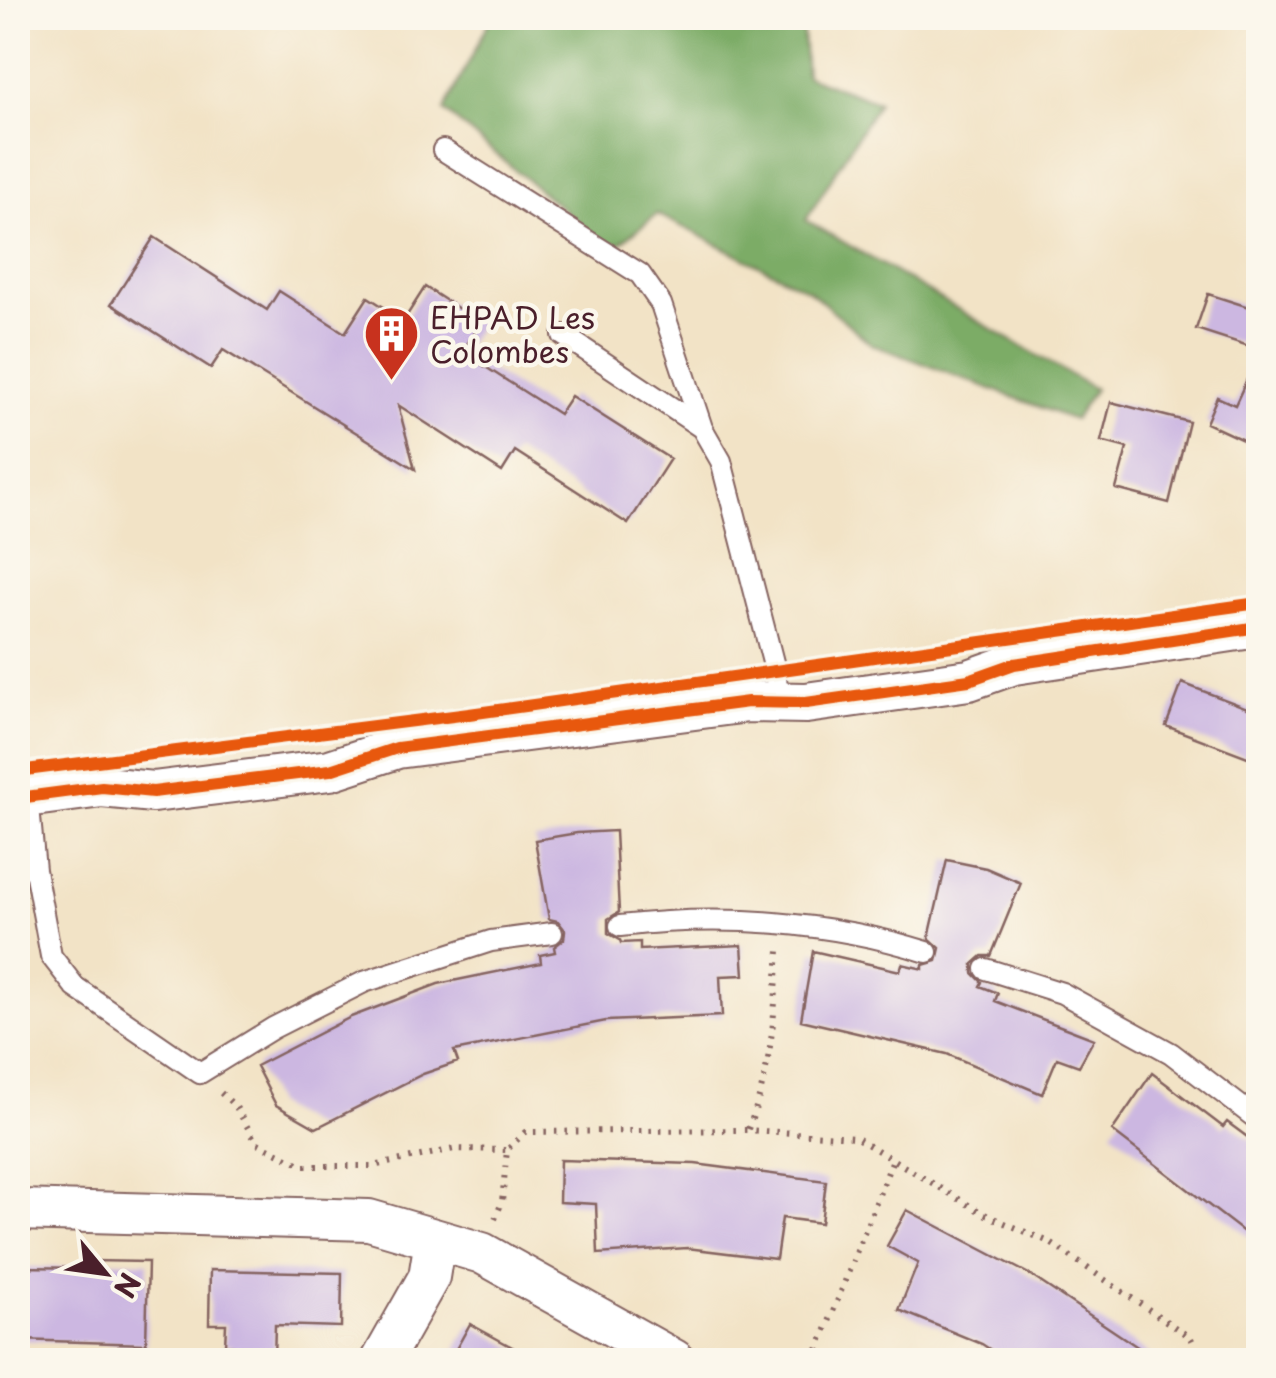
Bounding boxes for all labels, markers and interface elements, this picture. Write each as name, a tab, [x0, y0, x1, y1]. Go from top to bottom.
place label: EHPAD Les Colombes	[430, 294, 595, 373]
building icon: EHPAD Les Colombes	[361, 303, 421, 382]
north arrow	[55, 1223, 155, 1323]
text: N	[104, 1266, 152, 1306]

